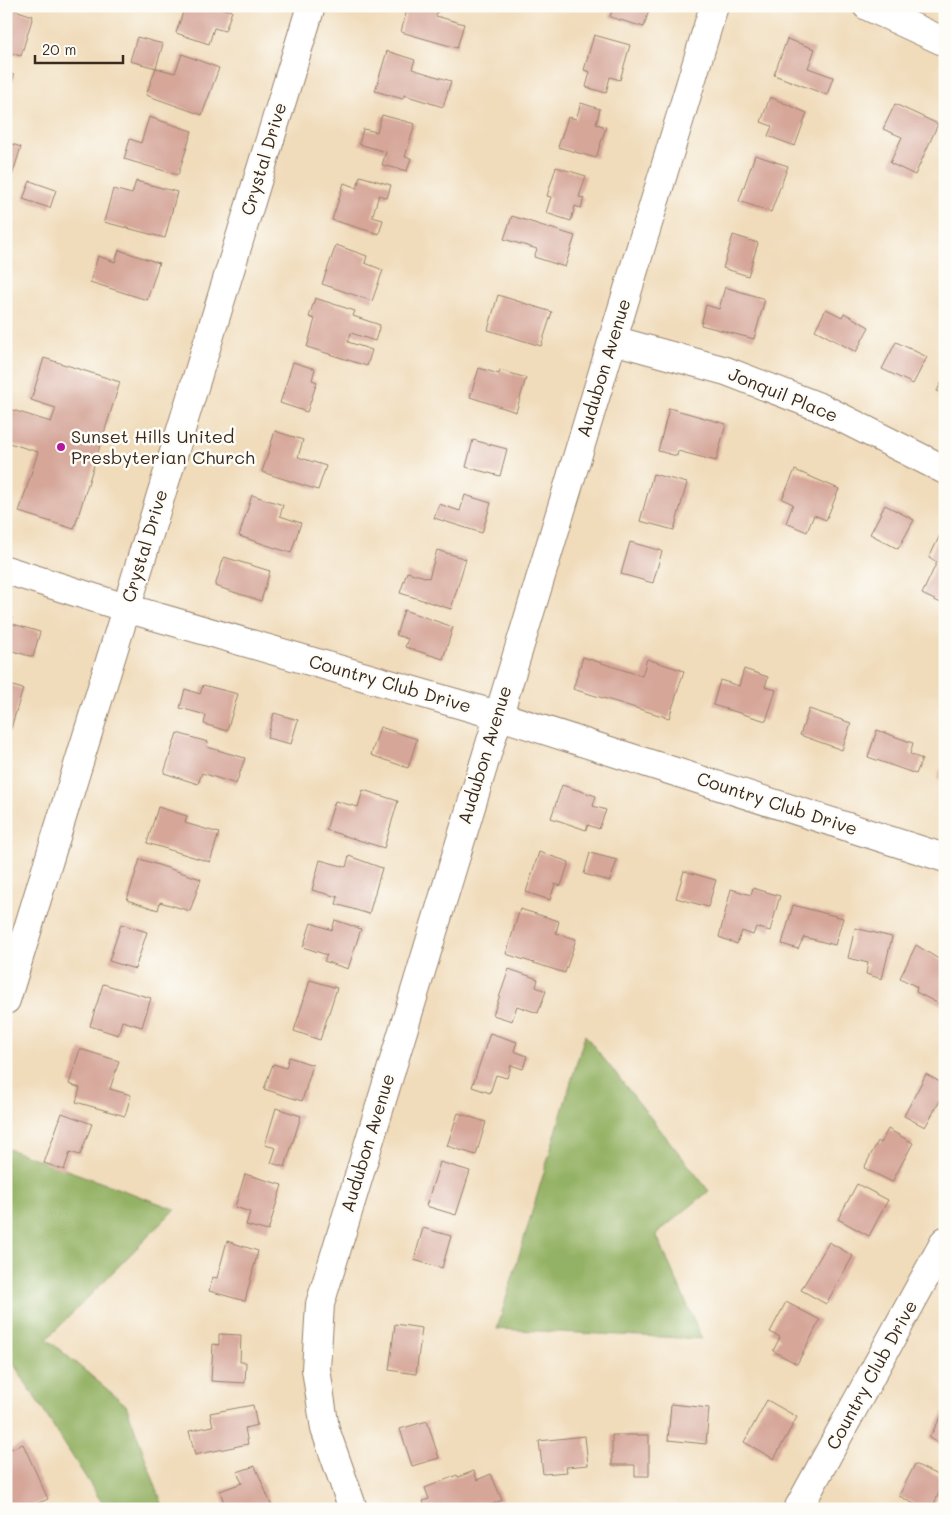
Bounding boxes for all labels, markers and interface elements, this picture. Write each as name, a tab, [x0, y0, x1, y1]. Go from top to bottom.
scale bar	[35, 32, 122, 64]
text: 20 m	[42, 39, 76, 59]
street label: Crystal Drive	[234, 99, 292, 218]
street label: Audubon Avenue	[571, 295, 636, 440]
street label: Jonquil Place	[725, 361, 842, 427]
place label: Sunset Hills United Presbyterian Church	[71, 424, 255, 469]
marker: Sunset Hills United Presbyterian Church	[55, 441, 67, 453]
street label: Crystal Drive	[115, 486, 173, 605]
street label: Country Club Drive	[306, 648, 474, 718]
street label: Audubon Avenue	[452, 682, 517, 827]
street label: Country Club Drive	[694, 766, 861, 840]
street label: Audubon Avenue	[335, 1070, 400, 1215]
street label: Country Club Drive	[820, 1295, 922, 1454]

